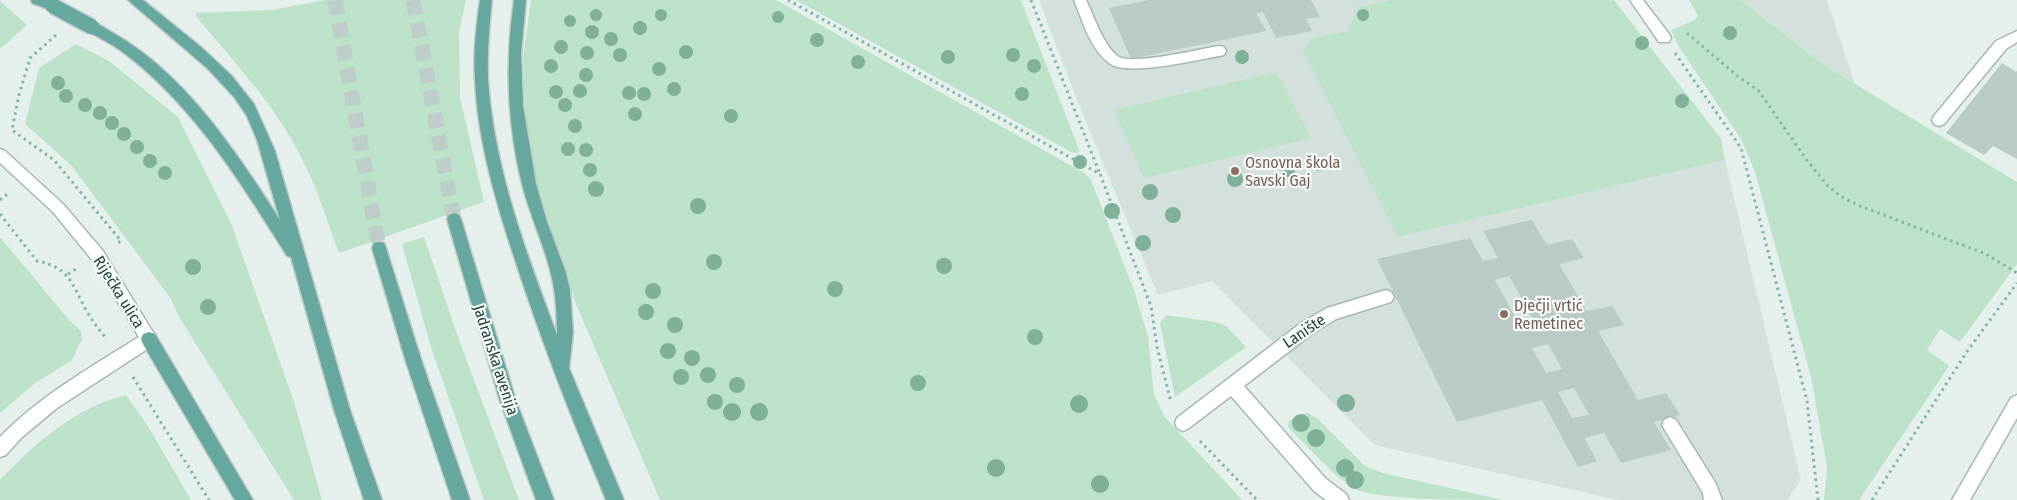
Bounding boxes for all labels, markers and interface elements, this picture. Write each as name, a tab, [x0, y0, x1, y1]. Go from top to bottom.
place label: Osnovna škola Savski Gaj	[1245, 153, 1341, 190]
marker: Osnovna škola Savski Gaj	[1229, 165, 1241, 177]
street label: Riječka ulica	[89, 252, 149, 332]
place label: Dječji vrtić Remetinec	[1514, 296, 1583, 333]
street label: Jadranska avenija	[469, 303, 523, 418]
marker: Dječji vrtić Remetinec	[1498, 308, 1510, 320]
street label: Lanište	[1279, 310, 1329, 352]

